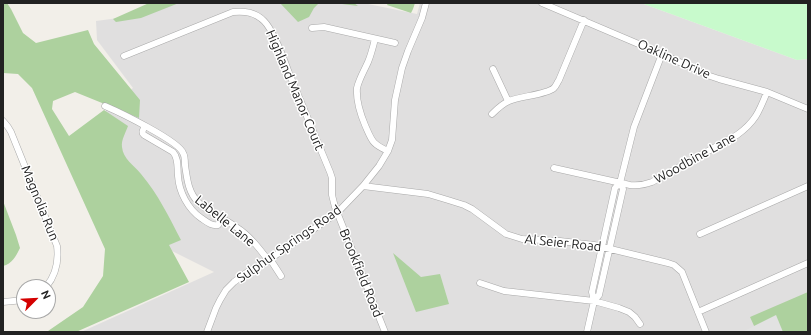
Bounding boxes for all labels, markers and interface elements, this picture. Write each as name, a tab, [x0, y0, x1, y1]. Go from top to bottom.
street label: Highland Manor Court	[263, 28, 327, 152]
street label: Oakline Drive	[635, 36, 713, 82]
street label: Woodbine Lane	[651, 129, 739, 187]
street label: Magnolia Run	[18, 163, 62, 243]
street label: Labelle Lane	[192, 192, 258, 250]
street label: Sulphur Springs Road	[234, 202, 344, 286]
street label: Brookfield Road	[336, 226, 386, 320]
street label: Al Seier Road	[524, 231, 602, 255]
north arrow	[16, 279, 56, 319]
text: N	[39, 288, 53, 301]

